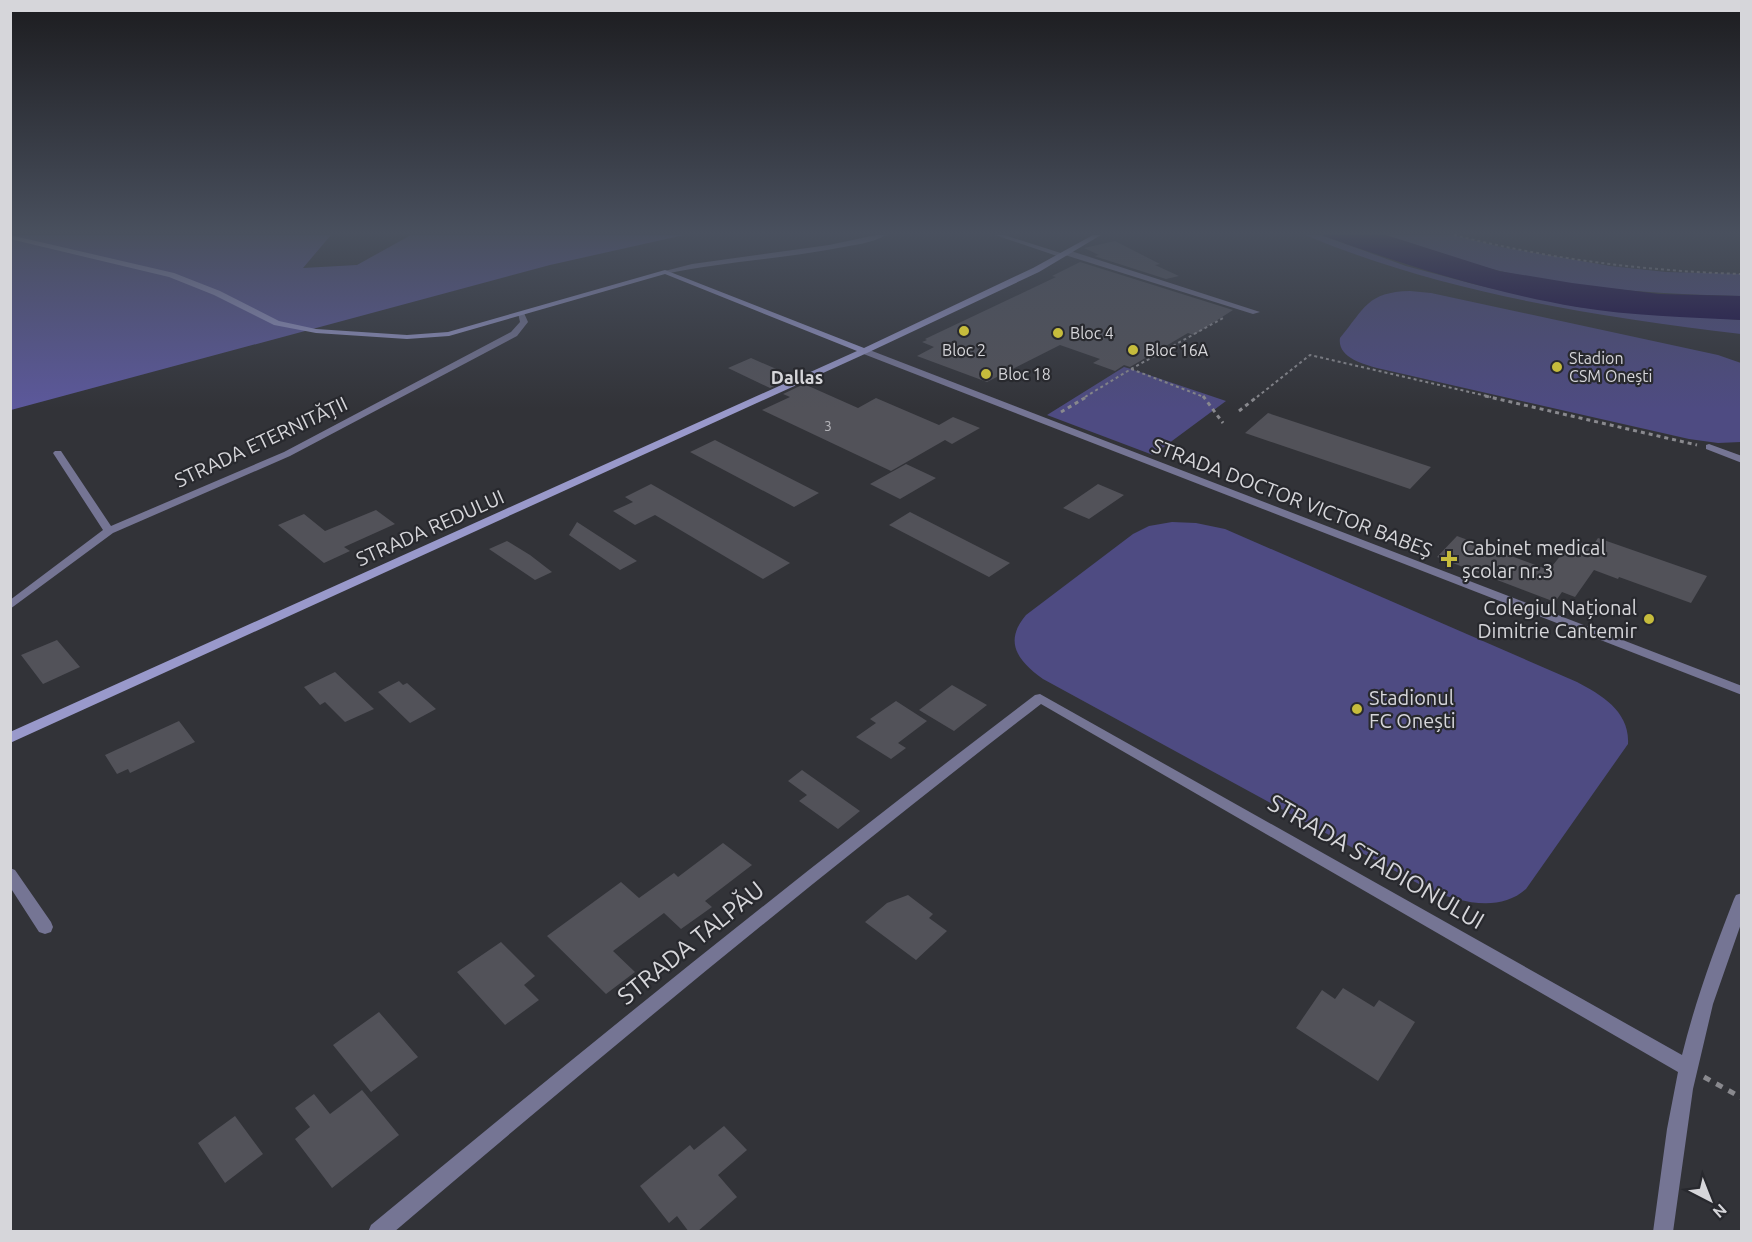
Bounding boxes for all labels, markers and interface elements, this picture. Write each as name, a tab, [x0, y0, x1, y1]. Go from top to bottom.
marker: Bloc 2	[957, 324, 971, 338]
place label: Bloc 4	[1070, 324, 1114, 342]
marker: Bloc 4	[1051, 326, 1065, 340]
place label: Bloc 2	[942, 341, 986, 359]
place label: Bloc 16A	[1145, 341, 1209, 359]
marker: Bloc 16A	[1126, 343, 1140, 357]
place label: Stadion CSM Onești	[1569, 349, 1652, 385]
marker: Stadion CSM Onești	[1550, 360, 1564, 374]
place label: Bloc 18	[998, 365, 1051, 383]
district label: Dallas	[771, 367, 823, 387]
marker: Bloc 18	[979, 367, 993, 381]
street label: STRADA ETERNITĂȚII	[171, 391, 351, 492]
house number: 3	[824, 418, 832, 434]
street label: STRADA DOCTOR VICTOR BABEȘ	[1149, 433, 1436, 562]
street label: STRADA REDULUI	[352, 485, 507, 570]
place label: Cabinet medical școlar nr.3	[1462, 536, 1606, 582]
marker: Cabinet medical școlar nr.3	[1440, 550, 1458, 568]
place label: Colegiul Național Dimitrie Cantemir	[1477, 596, 1637, 642]
marker: Colegiul Național Dimitrie Cantemir	[1642, 612, 1656, 626]
place label: Stadionul FC Onești	[1369, 686, 1456, 732]
marker: Stadionul FC Onești	[1350, 702, 1364, 716]
street label: STRADA STADIONULUI	[1263, 789, 1489, 934]
street label: STRADA TALPĂU	[612, 875, 769, 1010]
north arrow	[1680, 1170, 1740, 1230]
text: N	[1710, 1200, 1730, 1222]

